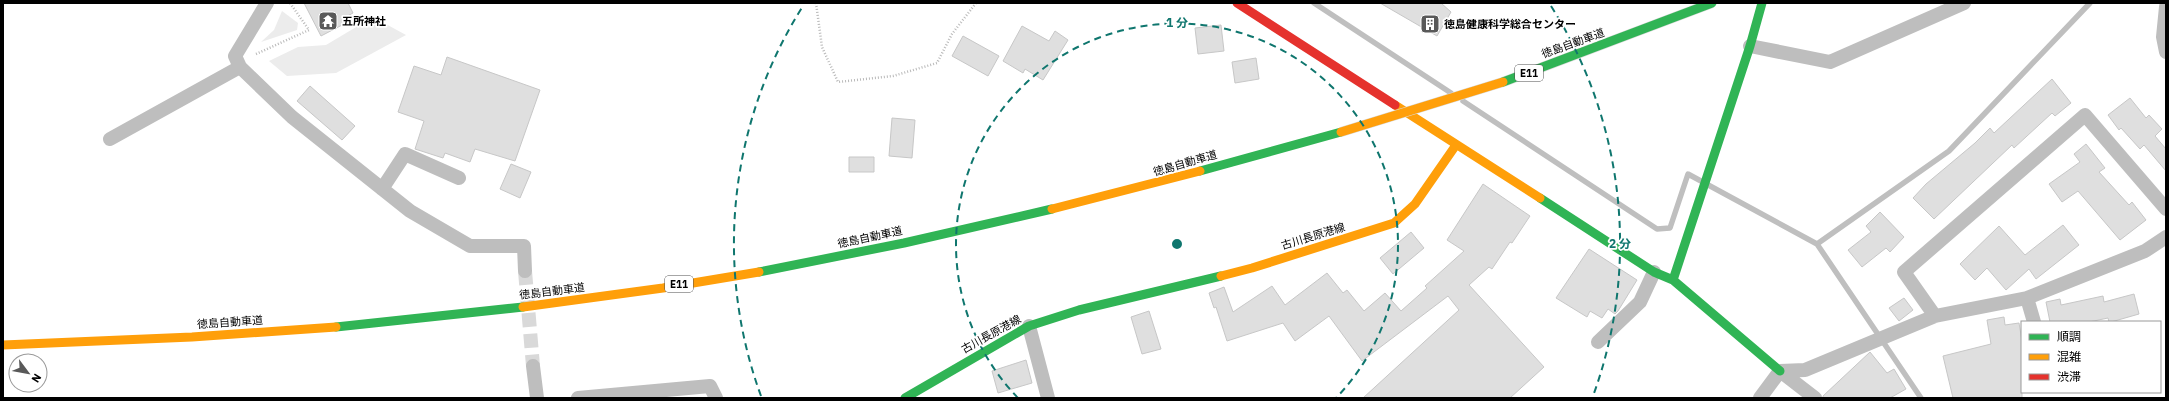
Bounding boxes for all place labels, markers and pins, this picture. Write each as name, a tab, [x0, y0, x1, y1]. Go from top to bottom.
temple icon: 五所神社	[317, 10, 339, 32]
building icon: 徳島健康科学総合センター	[1419, 13, 1441, 35]
place label: 五所神社	[342, 14, 386, 28]
place label: 徳島健康科学総合センター	[1444, 17, 1576, 31]
centre of rings	[1170, 237, 1184, 251]

